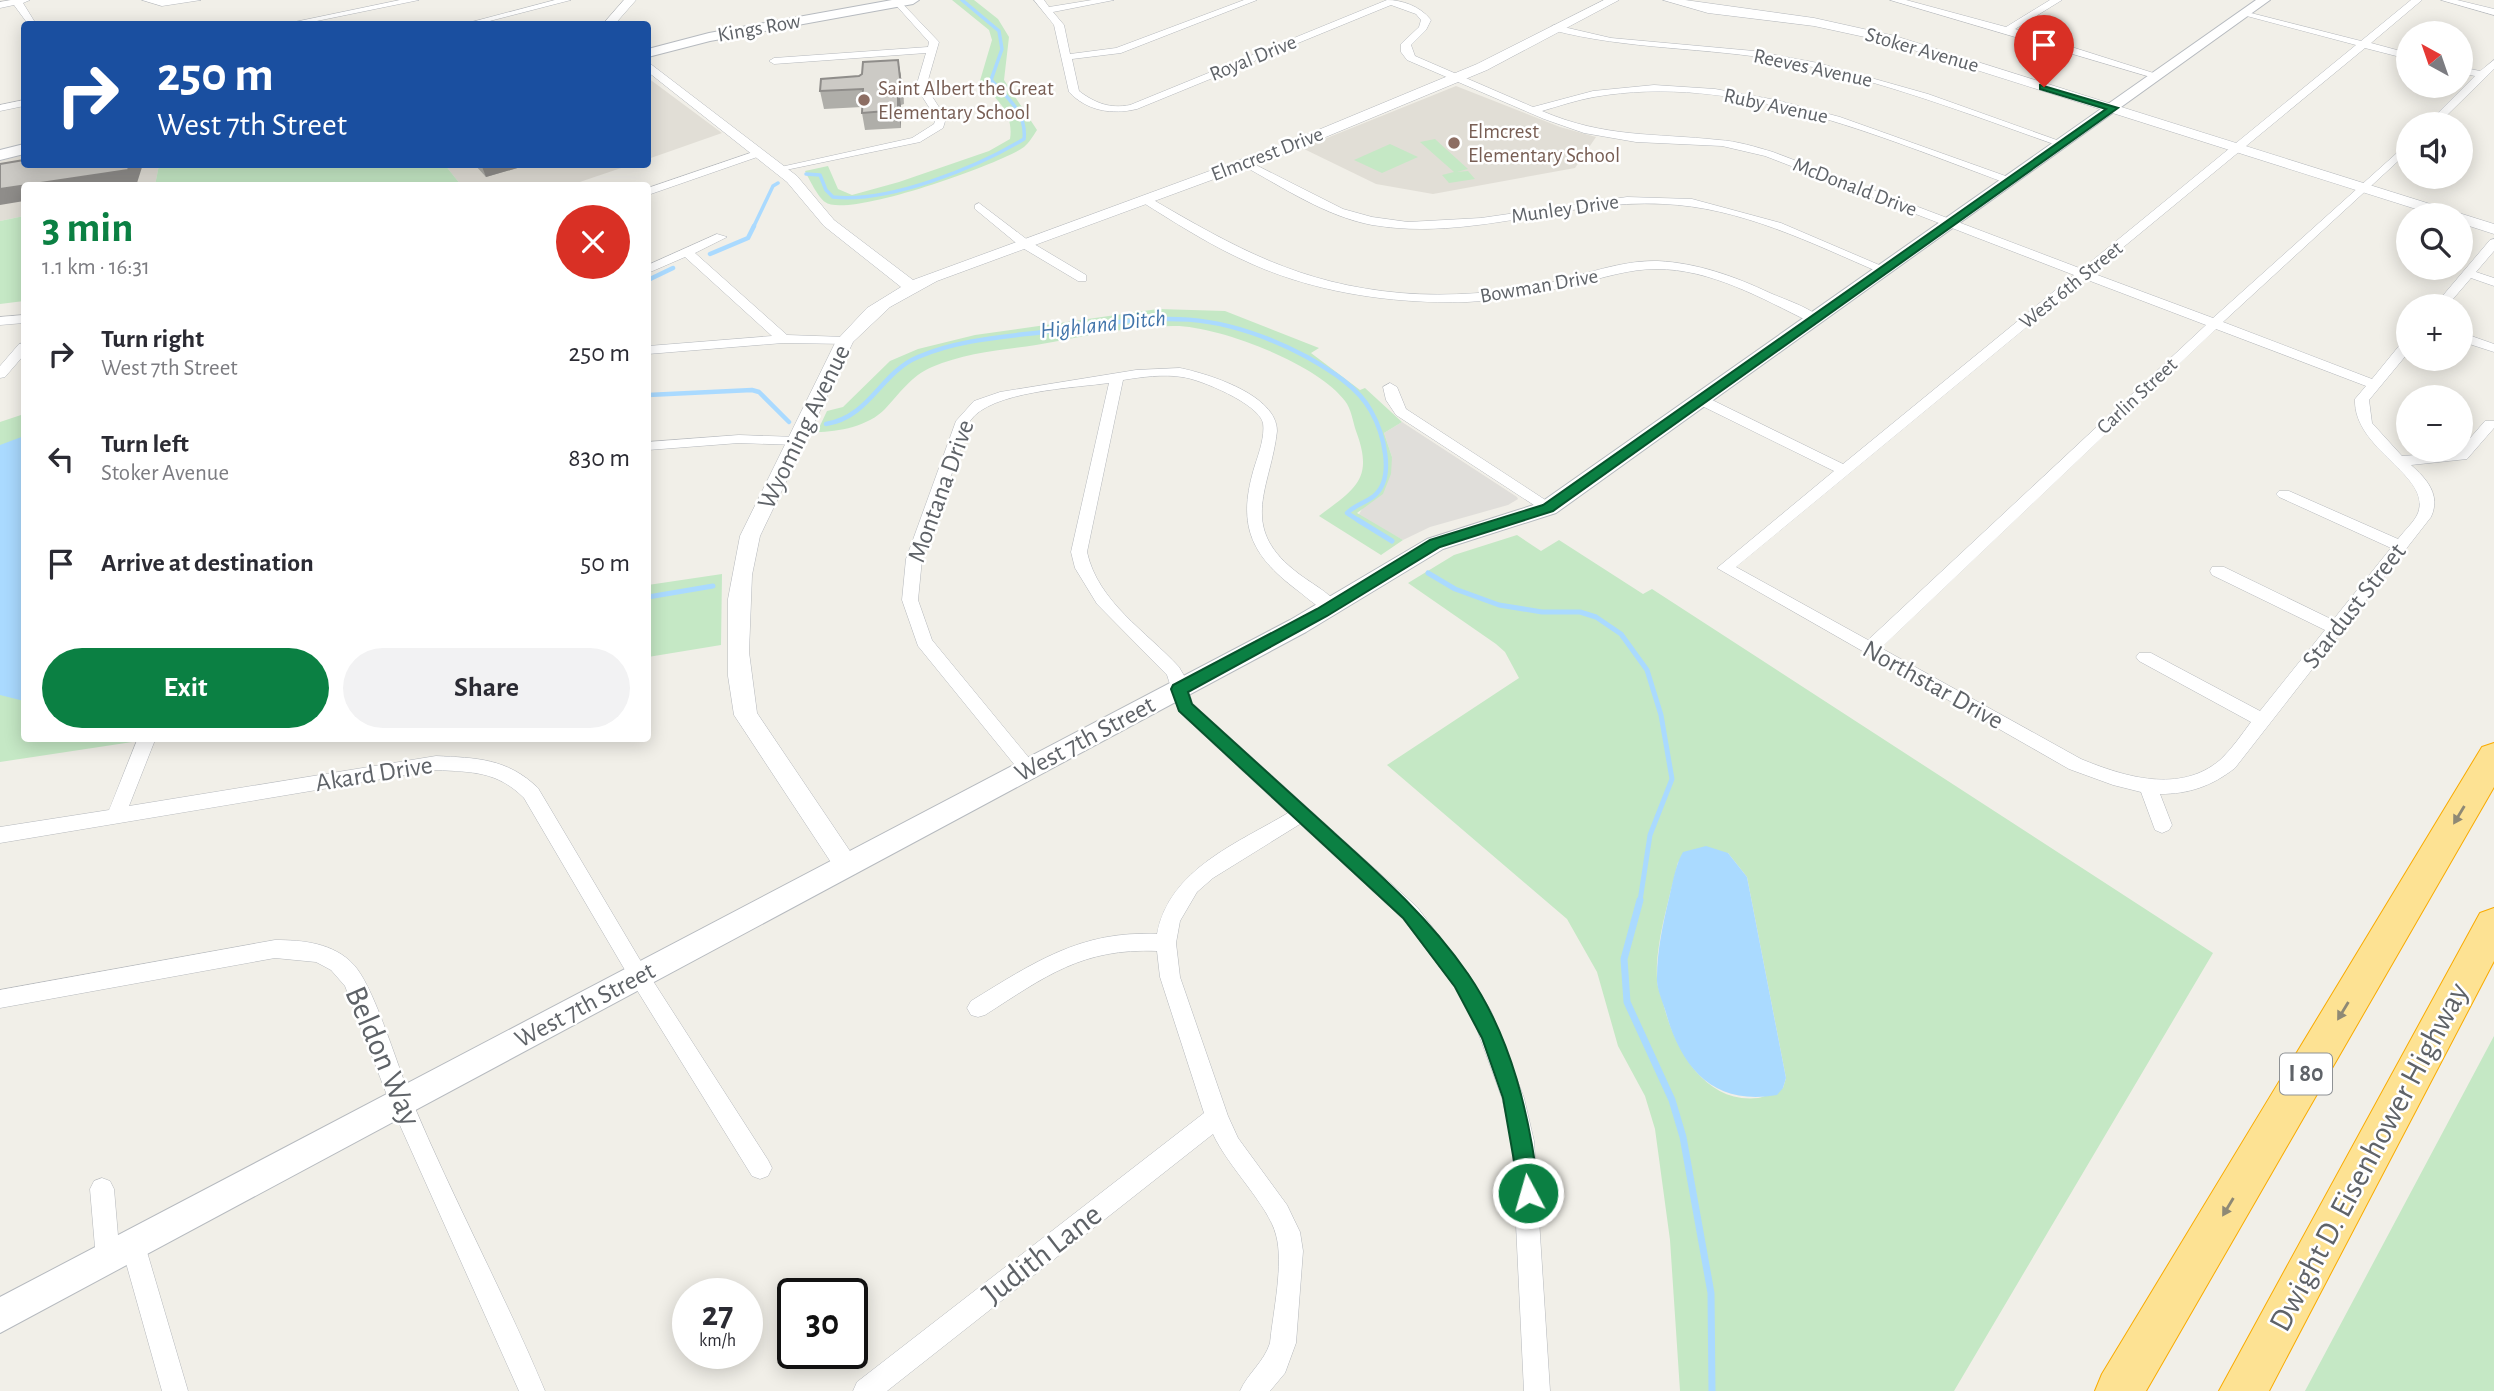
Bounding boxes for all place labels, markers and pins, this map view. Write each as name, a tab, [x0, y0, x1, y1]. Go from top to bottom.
pin	[2014, 15, 2074, 87]
place label: Saint Albert the Great Elementary School	[878, 78, 1054, 123]
marker: Saint Albert the Great Elementary School	[856, 92, 872, 108]
place label: Elmcrest Elementary School	[1468, 121, 1620, 166]
marker: Elmcrest Elementary School	[1446, 135, 1462, 151]

